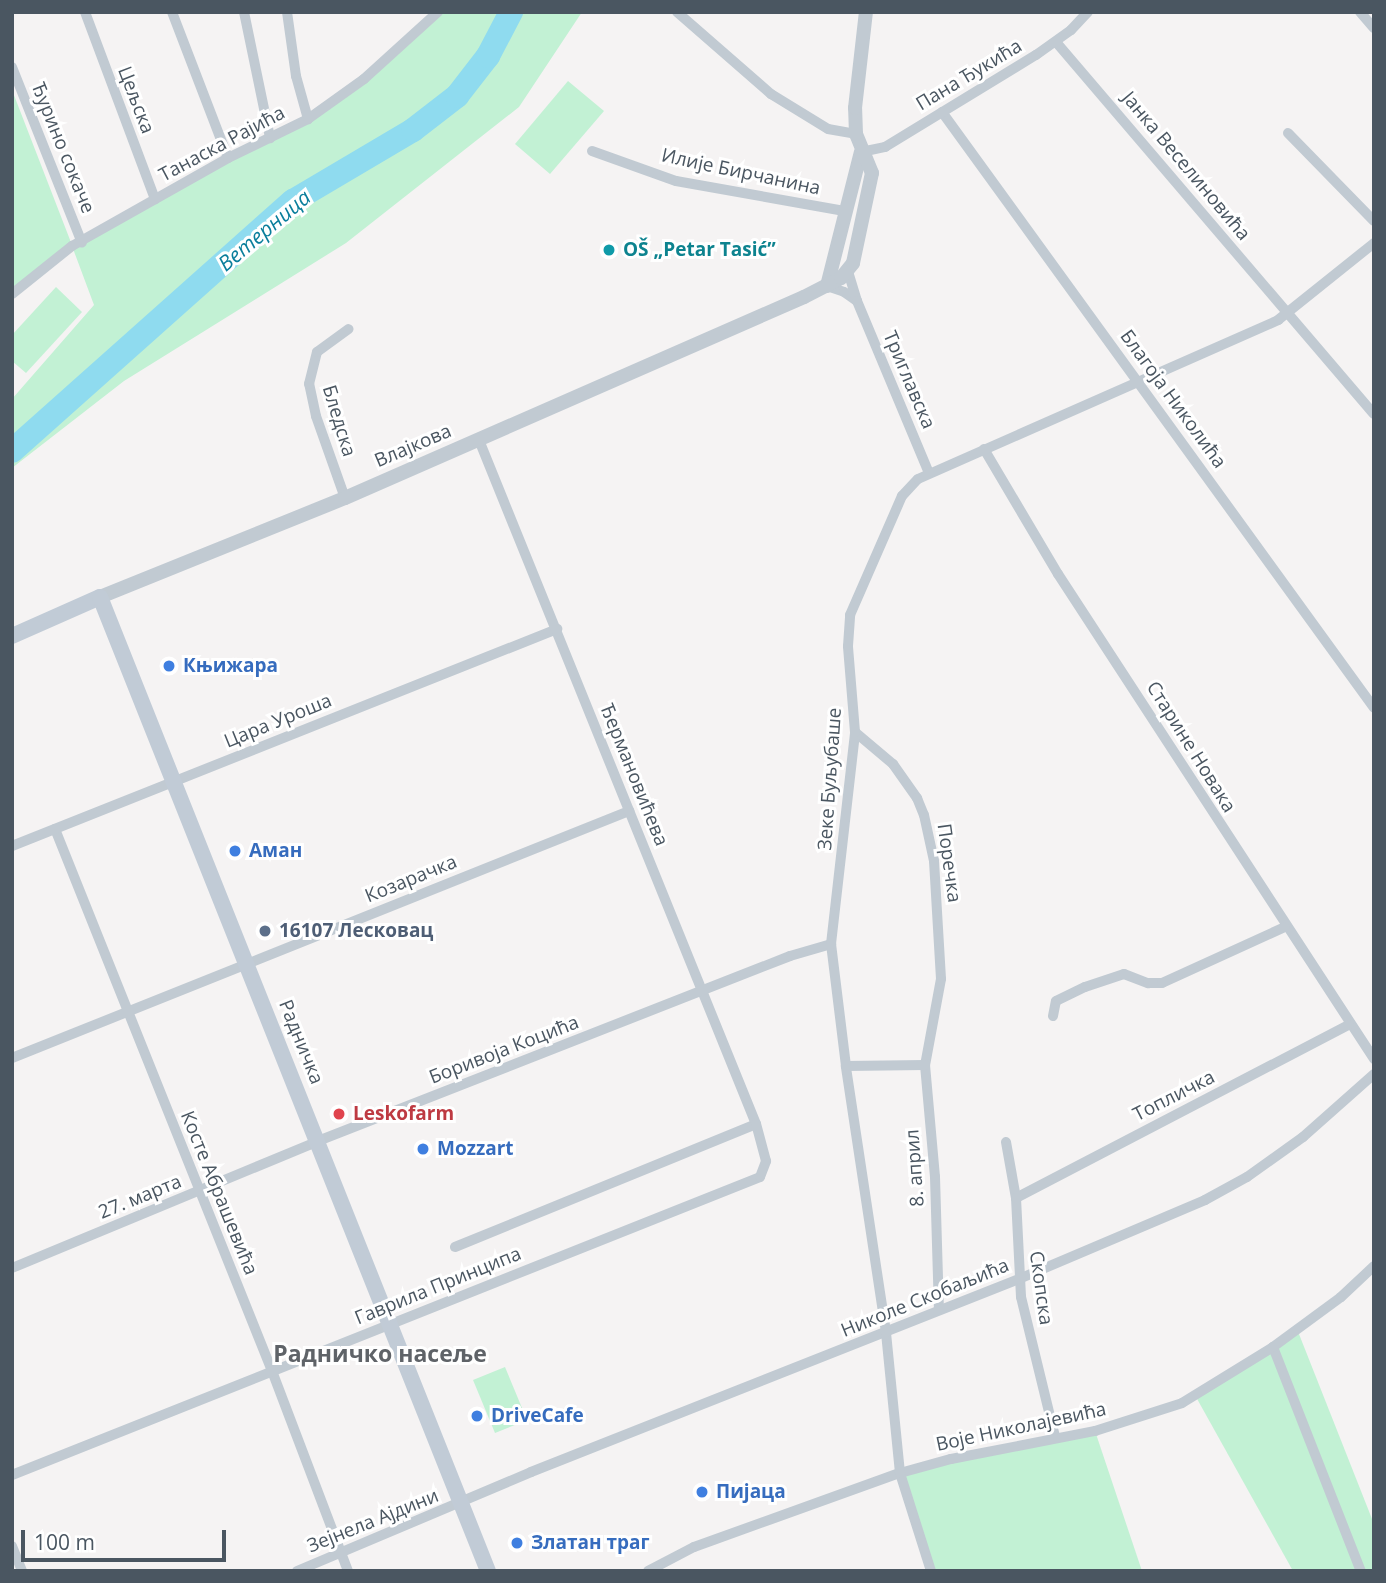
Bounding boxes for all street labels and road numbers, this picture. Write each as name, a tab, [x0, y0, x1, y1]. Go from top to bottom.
street label: Пана Ђукића	[912, 34, 1026, 116]
street label: Цељска	[113, 63, 159, 137]
street label: Ђурино сокаче	[26, 79, 100, 217]
street label: Јанка Веселиновића	[1117, 87, 1255, 245]
street label: Танаска Рајића	[155, 101, 289, 187]
street label: Илије Бирчанина	[659, 144, 823, 200]
street label: Благоја Николића	[1115, 325, 1231, 473]
street label: Триглавска	[878, 328, 940, 432]
street label: Бледска	[317, 382, 361, 460]
street label: Влајкова	[371, 420, 455, 472]
street label: Старине Новака	[1142, 677, 1240, 817]
street label: Цара Уроша	[221, 689, 335, 753]
street label: Ђермановићева	[595, 701, 673, 849]
street label: Зеке Буљубаше	[814, 707, 846, 851]
street label: Поречка	[932, 822, 966, 904]
street label: Козарачка	[362, 850, 460, 908]
street label: Радничка	[274, 997, 328, 1087]
street label: Боривоја Коцића	[426, 1011, 582, 1089]
street label: Топличка	[1129, 1066, 1219, 1126]
street label: Косте Абрашевића	[176, 1108, 262, 1278]
street label: 8. април	[901, 1128, 929, 1208]
street label: 27. марта	[95, 1170, 185, 1224]
street label: Гаврила Принципа	[352, 1242, 524, 1330]
street label: Скопска	[1025, 1250, 1057, 1326]
street label: Николе Скобаљића	[838, 1254, 1012, 1342]
street label: Воје Николајевића	[934, 1398, 1108, 1456]
street label: Зејнела Ајдини	[304, 1484, 442, 1558]

